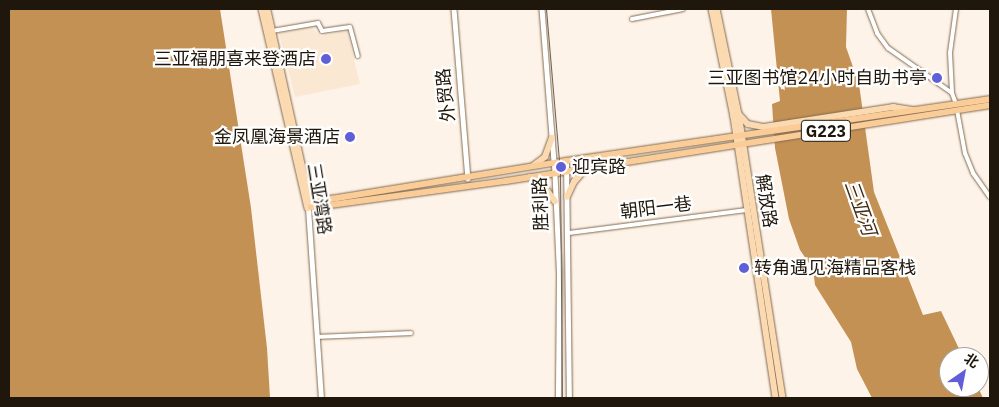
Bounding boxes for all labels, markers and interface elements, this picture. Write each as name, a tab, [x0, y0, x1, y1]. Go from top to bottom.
place label: 三亚福朋喜来登酒店	[154, 48, 316, 70]
marker: 三亚福朋喜来登酒店	[320, 53, 332, 65]
street label: 外贸路	[432, 67, 460, 123]
place label: 三亚图书馆24小时自助书亭	[707, 67, 927, 89]
marker: 三亚图书馆24小时自助书亭	[931, 72, 943, 84]
road number: G223	[800, 118, 852, 144]
place label: 金凤凰海景酒店	[214, 126, 340, 148]
marker: 金凤凰海景酒店	[344, 131, 356, 143]
place label: 迎宾路	[572, 156, 626, 178]
marker: 迎宾路	[554, 160, 568, 174]
street label: 三亚湾路	[303, 162, 335, 236]
street label: 解放路	[751, 173, 781, 229]
street label: 胜利路	[529, 177, 553, 231]
water label: 三亚河	[840, 177, 880, 239]
street label: 朝阳一巷	[619, 193, 693, 223]
place label: 转角遇见海精品客栈	[754, 257, 916, 279]
marker: 转角遇见海精品客栈	[738, 262, 750, 274]
north arrow	[939, 347, 989, 397]
text: 北	[961, 349, 982, 372]

